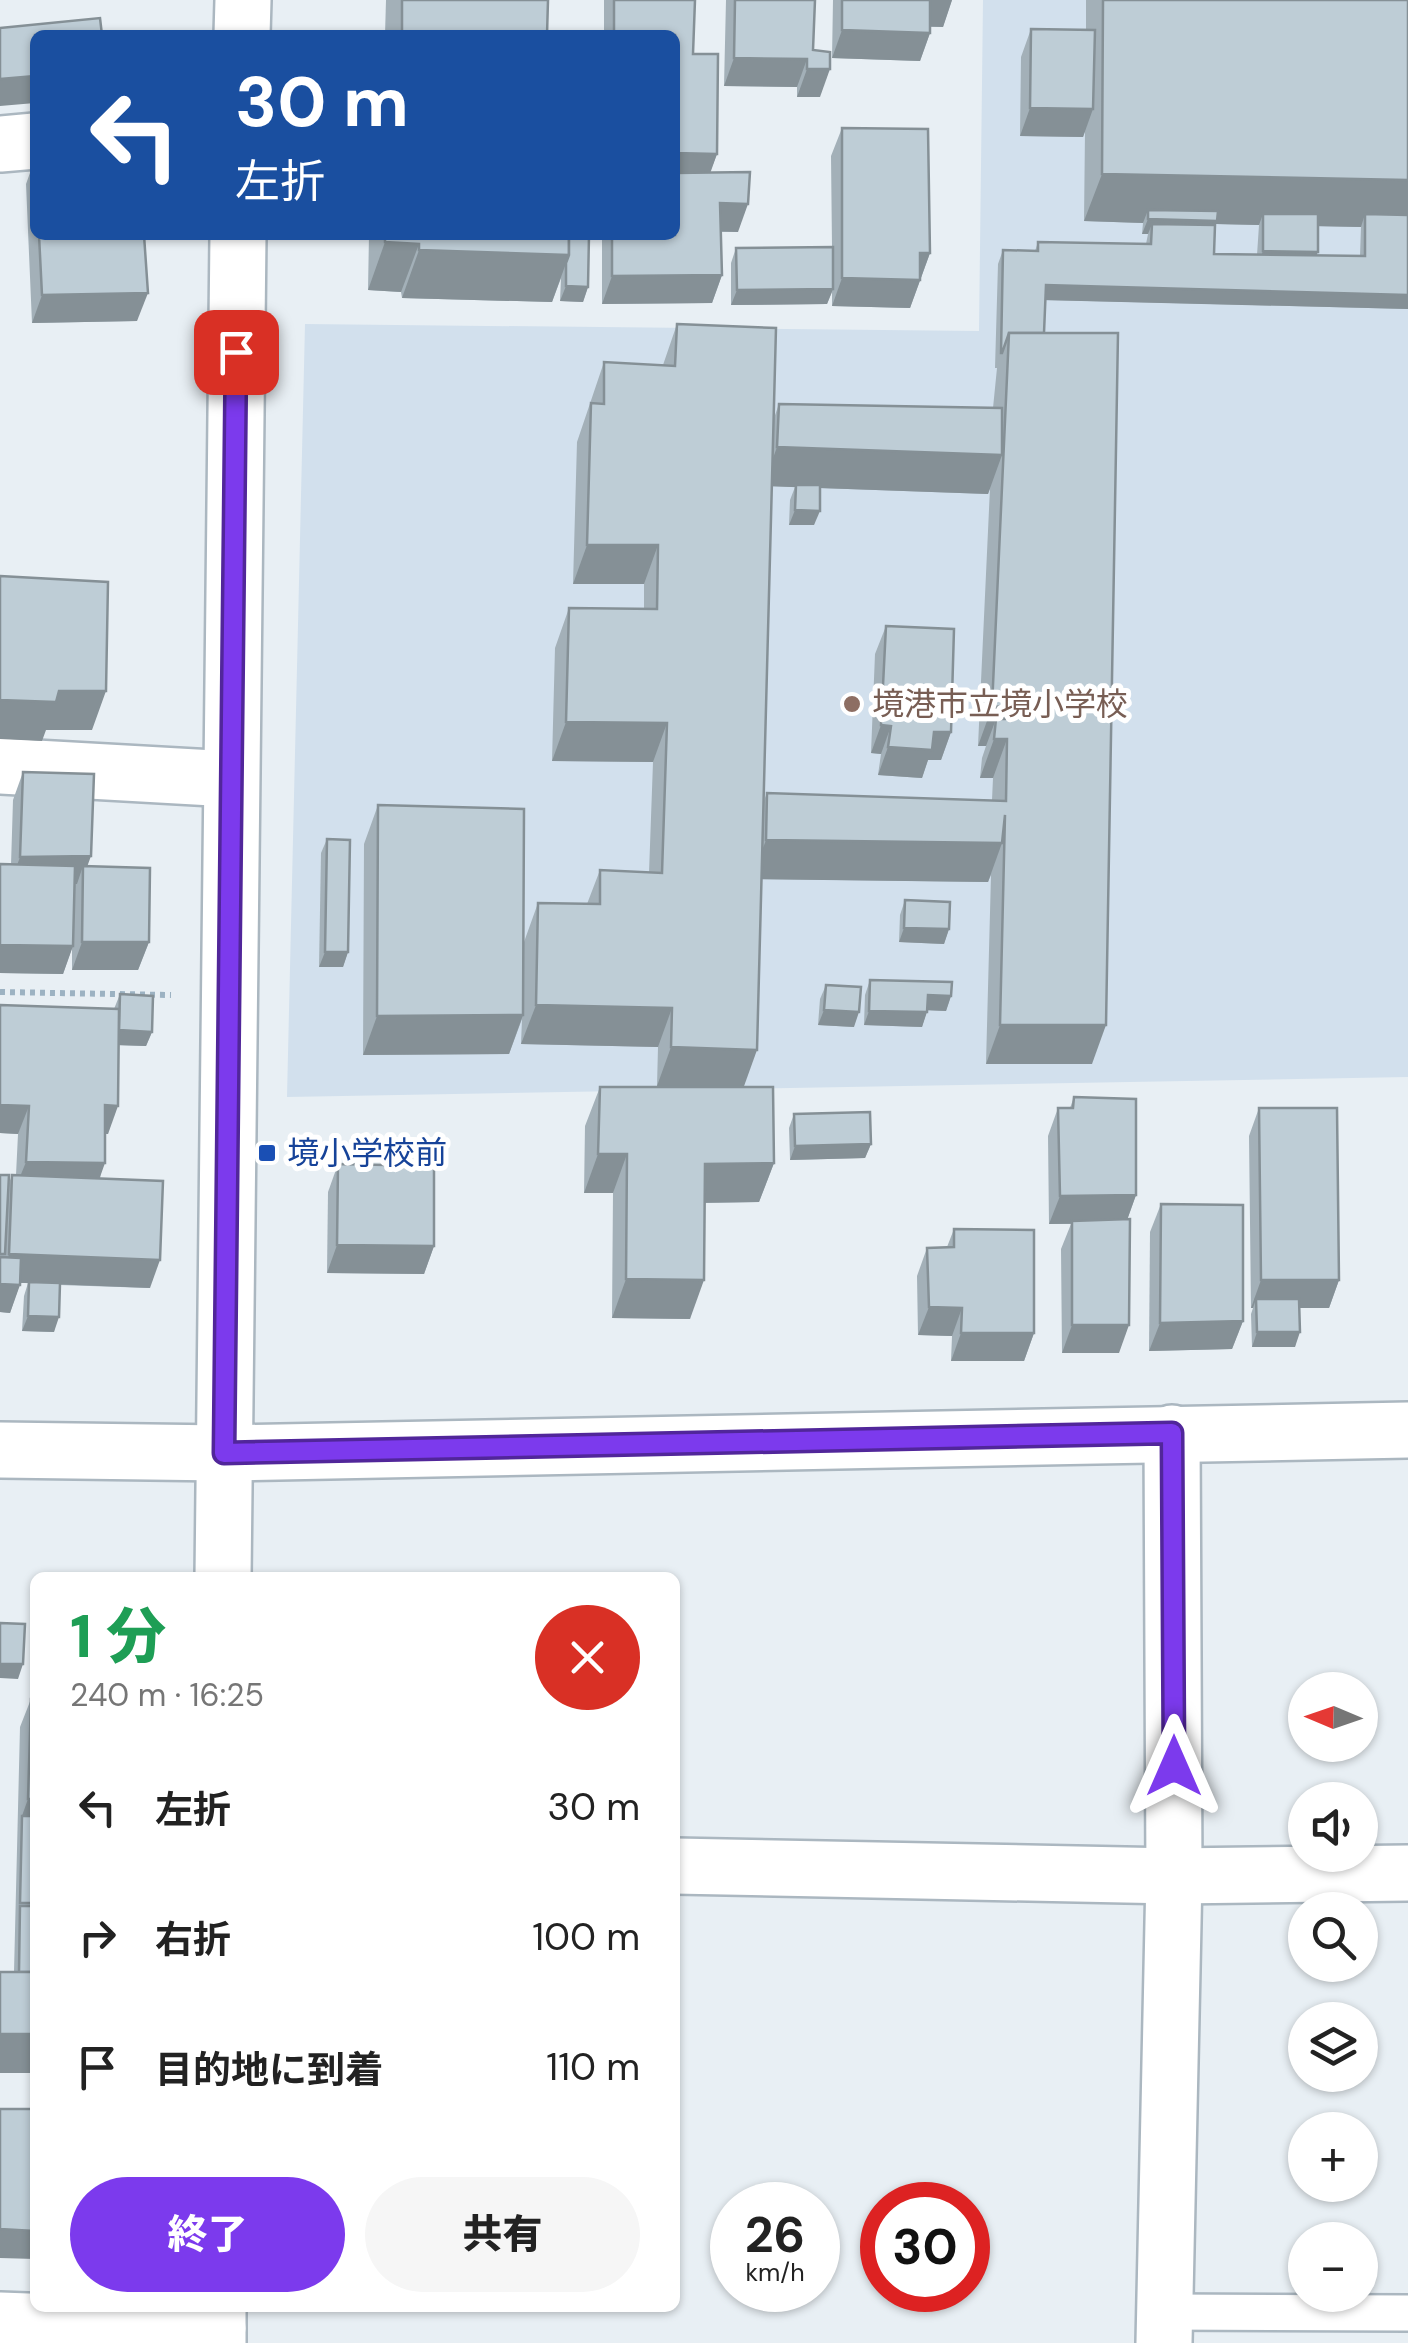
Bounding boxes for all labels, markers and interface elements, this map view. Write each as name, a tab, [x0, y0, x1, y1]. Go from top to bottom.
text: 30 m	[235, 57, 409, 148]
icon: left	[70, 70, 200, 200]
text: 左折	[235, 152, 325, 211]
pin	[194, 310, 279, 395]
icon: arrive	[209, 325, 264, 380]
place label: 境港市立境小学校	[872, 683, 1128, 725]
marker: 境港市立境小学校	[841, 693, 863, 715]
place label: 境小学校前	[287, 1132, 447, 1174]
marker: 境小学校前	[256, 1142, 278, 1164]
text: 1 分	[70, 1597, 166, 1676]
button: close	[535, 1605, 640, 1710]
north arrow	[1288, 1672, 1378, 1762]
map controls	[1288, 1672, 1378, 2312]
text: 240 m · 16:25	[70, 1674, 264, 1716]
position arrow	[1122, 1714, 1226, 1818]
icon: left	[70, 1780, 125, 1835]
text: 30 m	[548, 1782, 640, 1832]
button: sound	[1288, 1782, 1378, 1872]
text: 左折	[155, 1785, 231, 1835]
button: search	[1288, 1892, 1378, 1982]
icon: right	[70, 1910, 125, 1965]
text: 100 m	[532, 1912, 640, 1962]
text: 右折	[155, 1915, 231, 1965]
button: layers	[1288, 2002, 1378, 2092]
icon: arrive	[70, 2040, 125, 2095]
text: 110 m	[546, 2042, 640, 2092]
text: 目的地に到着	[155, 2045, 383, 2095]
button: +	[1288, 2112, 1378, 2202]
button: 終了	[70, 2177, 345, 2292]
button: 共有	[365, 2177, 640, 2292]
speed limit sign: 30	[860, 2182, 990, 2312]
text: 26	[745, 2202, 805, 2268]
button: −	[1288, 2222, 1378, 2312]
text: km/h	[745, 2256, 805, 2289]

